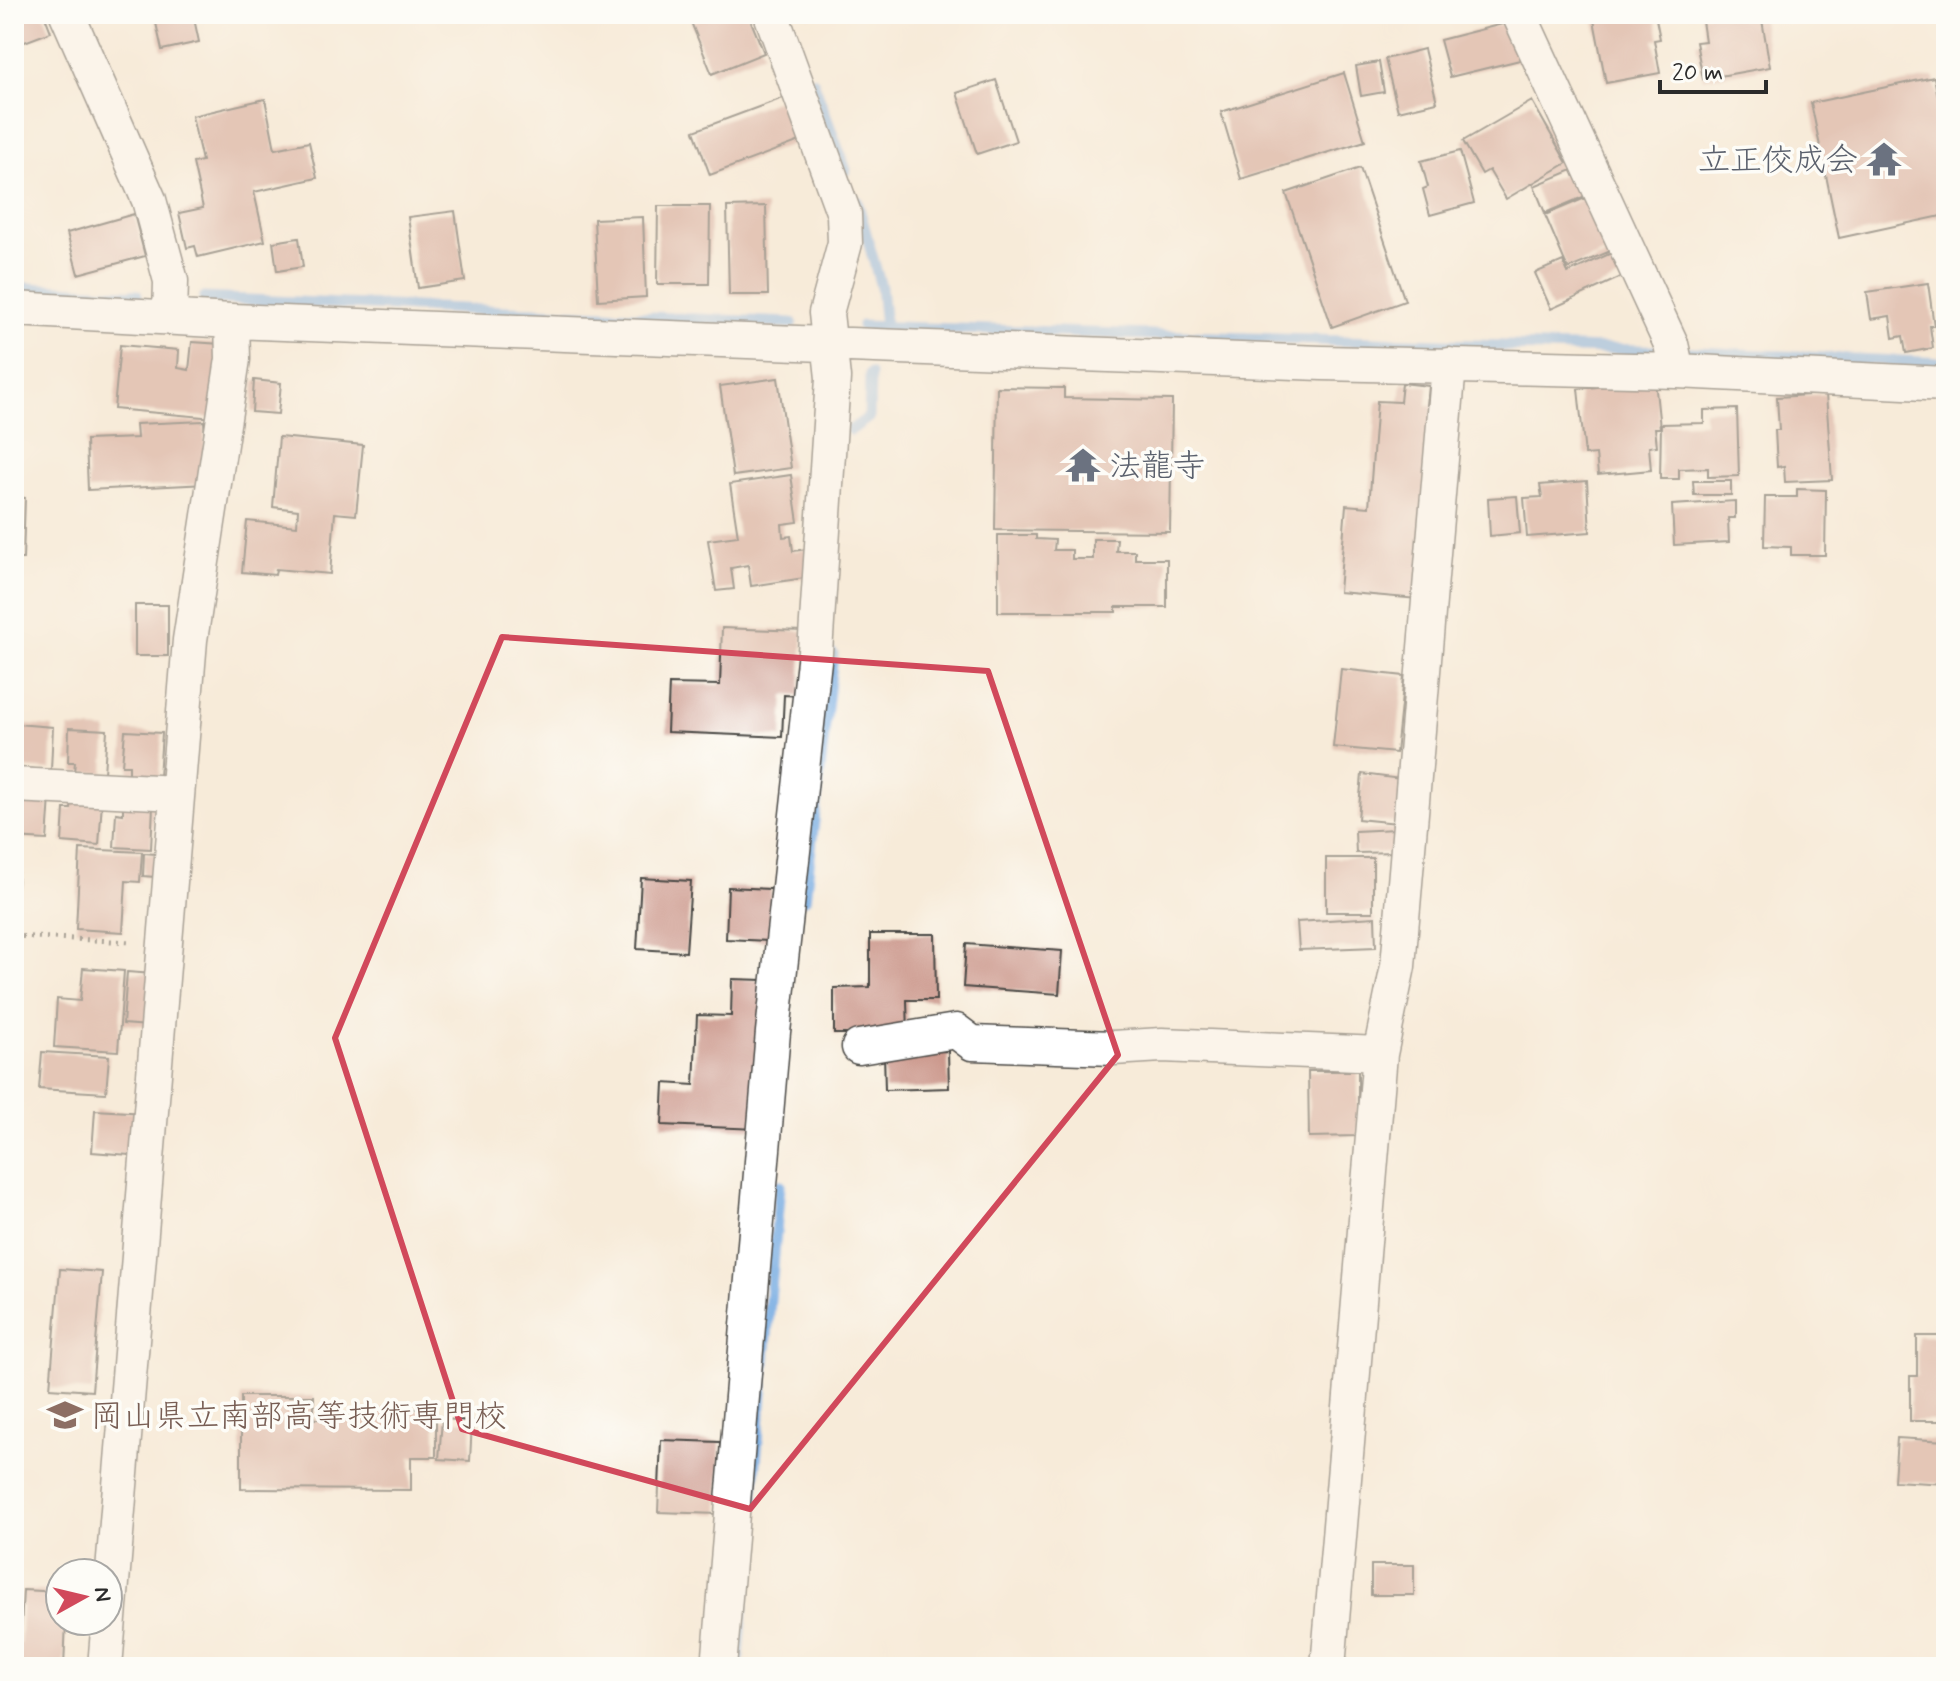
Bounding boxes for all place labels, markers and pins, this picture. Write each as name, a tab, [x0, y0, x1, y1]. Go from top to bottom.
place label: 立正佼成会	[1698, 140, 1858, 182]
temple icon: 立正佼成会	[1865, 140, 1903, 178]
temple icon: 法龍寺	[1064, 446, 1102, 484]
place label: 法龍寺	[1109, 446, 1205, 488]
school or university icon: 岡山県立南部高等技術専門校	[46, 1396, 84, 1434]
place label: 岡山県立南部高等技術専門校	[91, 1396, 507, 1438]

